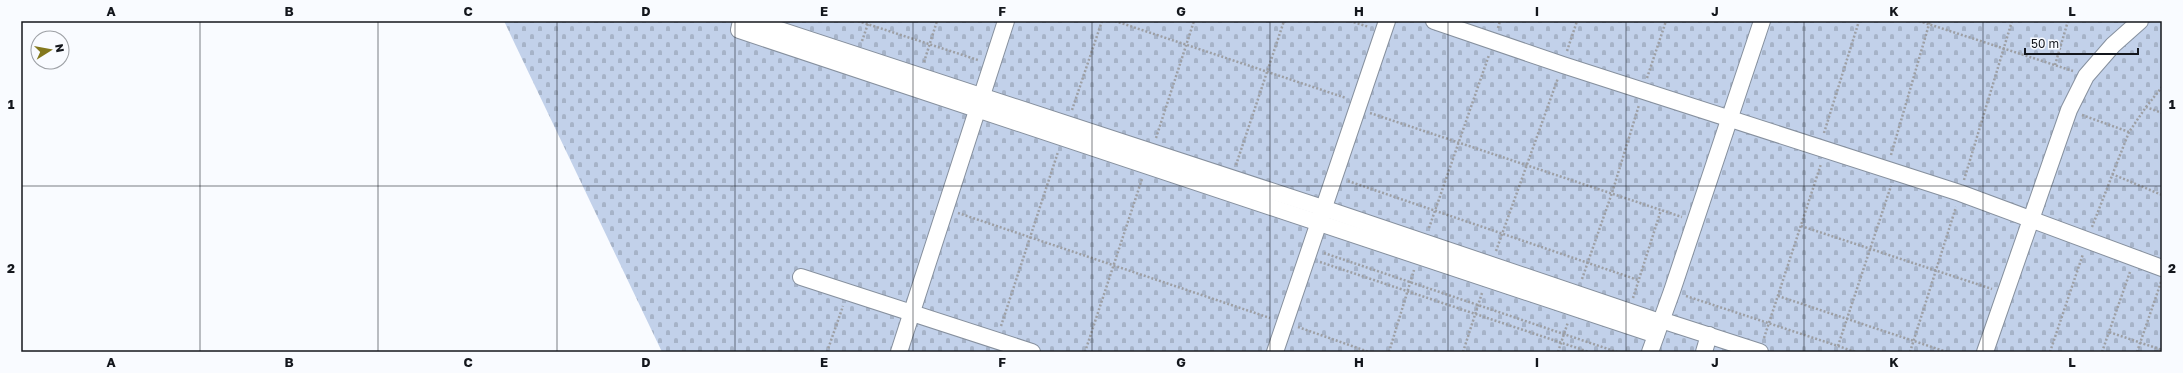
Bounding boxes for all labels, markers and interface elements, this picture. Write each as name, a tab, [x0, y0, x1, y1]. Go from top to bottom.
text: A	[106, 3, 116, 19]
text: B	[284, 3, 294, 19]
text: C	[463, 3, 473, 19]
text: D	[641, 3, 651, 19]
text: E	[820, 3, 828, 19]
text: F	[998, 3, 1006, 19]
text: G	[1176, 3, 1186, 19]
text: H	[1354, 3, 1364, 19]
text: I	[1535, 3, 1539, 19]
text: J	[1711, 3, 1719, 19]
text: K	[1889, 3, 1899, 19]
text: L	[2068, 3, 2076, 19]
north arrow	[30, 30, 70, 70]
scale bar	[2025, 30, 2138, 56]
text: 50 m	[2031, 36, 2059, 51]
text: N	[53, 43, 67, 53]
text: 1	[8, 96, 15, 112]
text: 1	[2169, 96, 2176, 112]
text: 2	[7, 260, 15, 276]
text: 2	[2168, 260, 2176, 276]
text: A	[106, 354, 116, 370]
text: B	[284, 354, 294, 370]
text: C	[463, 354, 473, 370]
text: D	[641, 354, 651, 370]
text: E	[820, 354, 828, 370]
text: F	[998, 354, 1006, 370]
text: G	[1176, 354, 1186, 370]
text: H	[1354, 354, 1364, 370]
text: I	[1535, 354, 1539, 370]
text: J	[1711, 354, 1719, 370]
text: K	[1889, 354, 1899, 370]
text: L	[2068, 354, 2076, 370]

